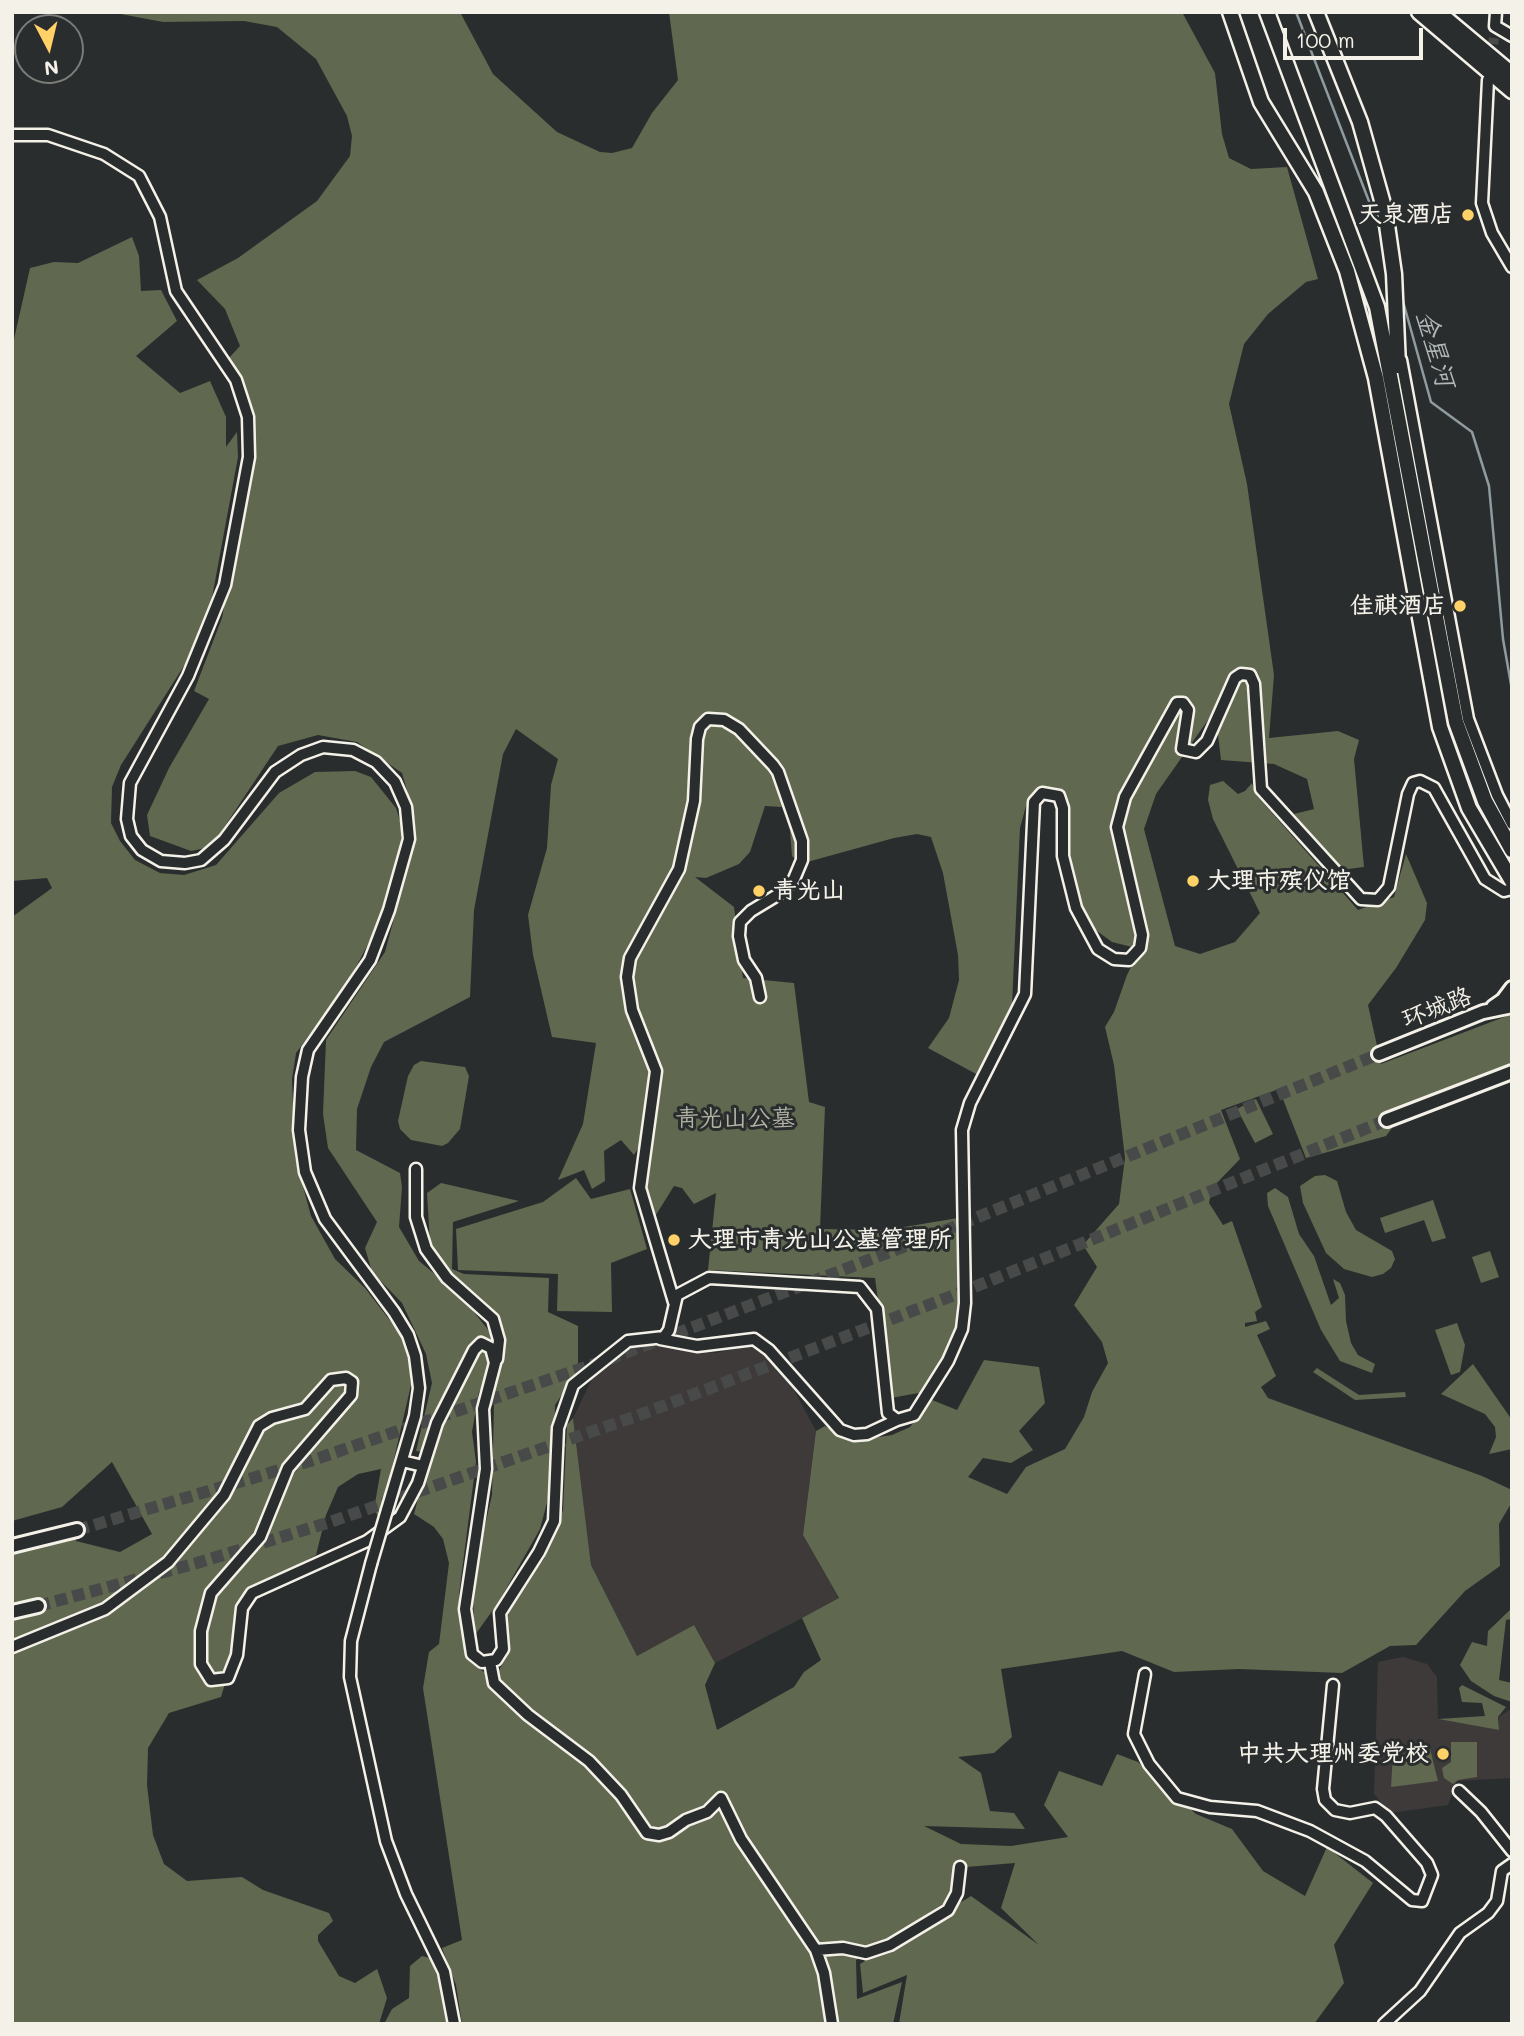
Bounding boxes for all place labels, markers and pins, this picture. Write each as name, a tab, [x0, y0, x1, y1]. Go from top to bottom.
place label: 天泉酒店	[1358, 201, 1454, 229]
marker: 天泉酒店	[1460, 207, 1476, 223]
place label: 佳祺酒店	[1350, 592, 1446, 620]
marker: 佳祺酒店	[1452, 598, 1468, 614]
place label: 大理市殡仪馆	[1207, 867, 1351, 895]
marker: 大理市殡仪馆	[1185, 873, 1201, 889]
place label: 青光山	[773, 877, 845, 905]
marker: 青光山	[751, 883, 767, 899]
place label: 大理市青光山公墓管理所	[688, 1226, 952, 1254]
marker: 大理市青光山公墓管理所	[666, 1232, 682, 1248]
place label: 中共大理州委党校	[1237, 1740, 1429, 1768]
marker: 中共大理州委党校	[1435, 1746, 1451, 1762]

